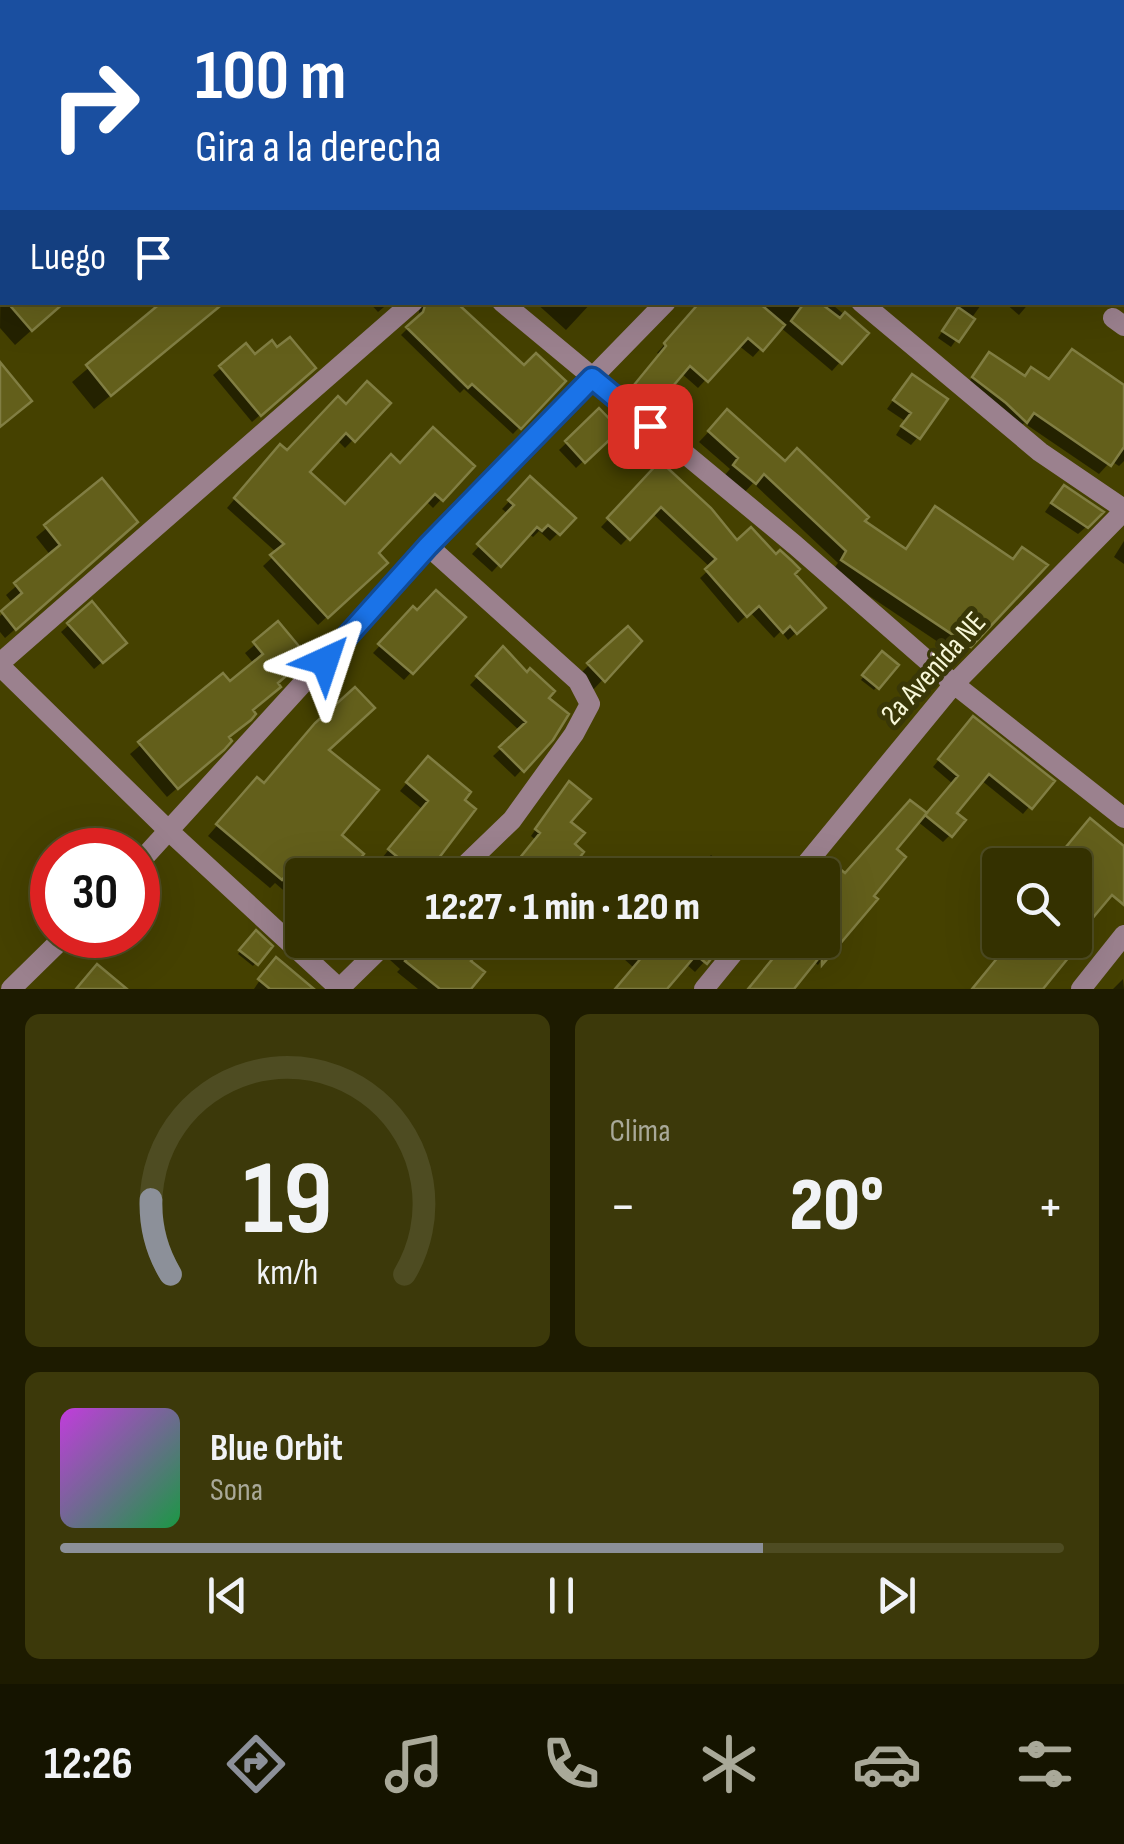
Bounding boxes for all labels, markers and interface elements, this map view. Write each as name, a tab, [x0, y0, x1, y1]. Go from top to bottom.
text: 100 m	[195, 35, 346, 119]
icon: right	[30, 40, 160, 170]
text: Gira a la derecha	[195, 120, 442, 175]
icon: arrive	[126, 230, 181, 285]
text: Luego	[30, 235, 106, 280]
pin	[608, 384, 693, 469]
icon: arrive	[623, 399, 678, 454]
street label: 2a Avenida NE	[874, 605, 994, 733]
position arrow	[273, 609, 377, 713]
speed limit sign: 30	[30, 828, 160, 958]
map controls	[982, 848, 1092, 958]
button: search	[982, 848, 1092, 958]
text: 12:27 · 1 min · 120 m	[425, 885, 700, 930]
text: Clima	[610, 1112, 670, 1151]
text: 19	[242, 1138, 332, 1263]
text: 20°	[790, 1161, 884, 1252]
text: −	[610, 1174, 636, 1241]
text: +	[1037, 1174, 1064, 1241]
text: km/h	[256, 1252, 318, 1295]
text: Blue Orbit	[210, 1426, 343, 1471]
text: Sona	[210, 1471, 263, 1510]
icon: previous	[200, 1568, 255, 1623]
icon: pause	[534, 1568, 589, 1623]
icon: next	[869, 1568, 924, 1623]
icon: directions	[221, 1729, 291, 1799]
icon: music	[379, 1729, 449, 1799]
icon: phone	[536, 1729, 606, 1799]
icon: climate	[694, 1729, 764, 1799]
icon: car	[852, 1729, 922, 1799]
icon: filters	[1010, 1729, 1080, 1799]
text: 12:26	[44, 1737, 133, 1792]

